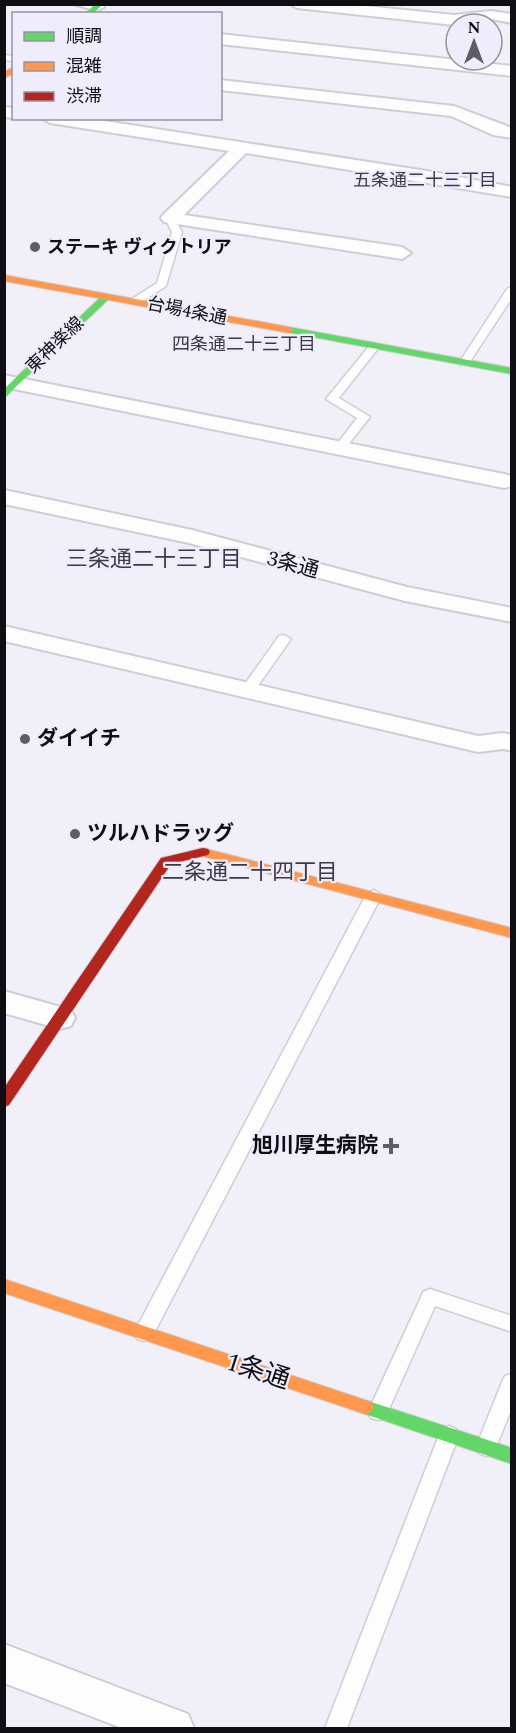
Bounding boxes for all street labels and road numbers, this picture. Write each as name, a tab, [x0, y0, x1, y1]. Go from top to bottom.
street label: 台場4条通	[145, 290, 229, 332]
street label: 東神楽線	[20, 310, 90, 380]
street label: 3条通	[264, 543, 322, 587]
street label: 1条通	[221, 1342, 295, 1400]

